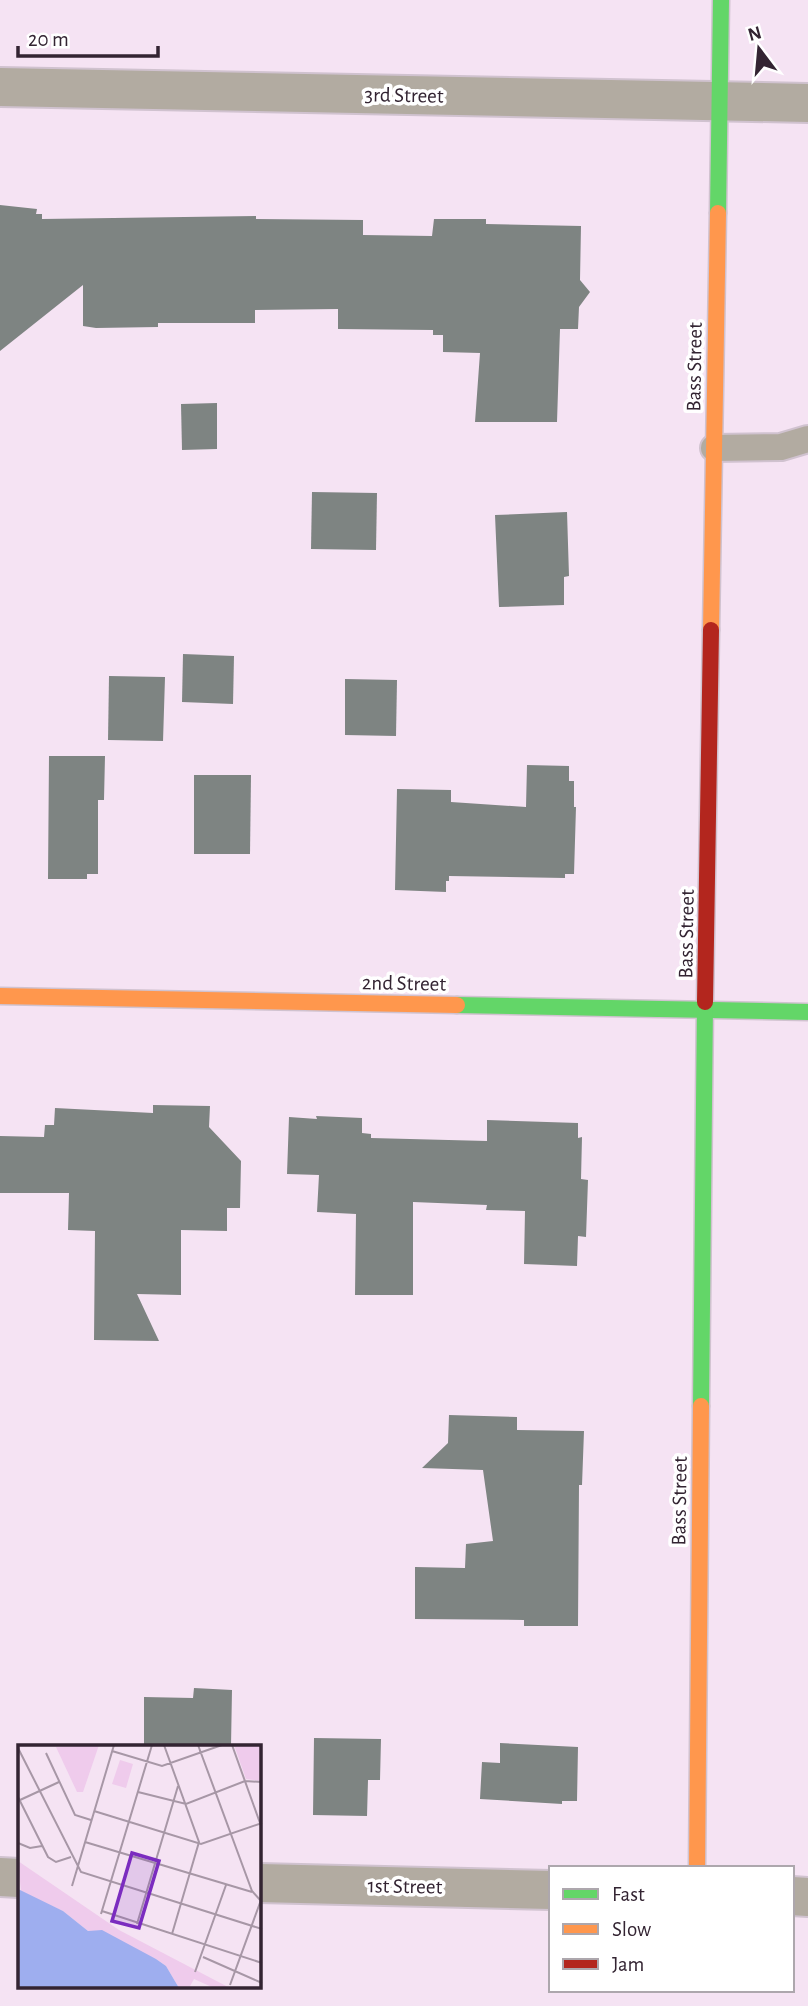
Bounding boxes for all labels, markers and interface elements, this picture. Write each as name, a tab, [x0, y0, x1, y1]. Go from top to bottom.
scale bar	[18, 14, 158, 58]
north arrow	[724, 14, 794, 84]
text: N	[746, 23, 764, 45]
text: 20 m	[28, 29, 69, 50]
street label: 3rd Street	[364, 84, 444, 107]
street label: Bass Street	[683, 322, 706, 412]
street label: Bass Street	[675, 889, 698, 979]
street label: 2nd Street	[362, 972, 447, 995]
street label: Bass Street	[668, 1456, 691, 1546]
inset map	[18, 1745, 261, 1988]
legend	[549, 1866, 794, 1992]
street label: 1st Street	[368, 1875, 443, 1898]
text: Fast	[612, 1884, 645, 1905]
text: Slow	[612, 1919, 651, 1940]
text: Jam	[612, 1954, 644, 1975]

